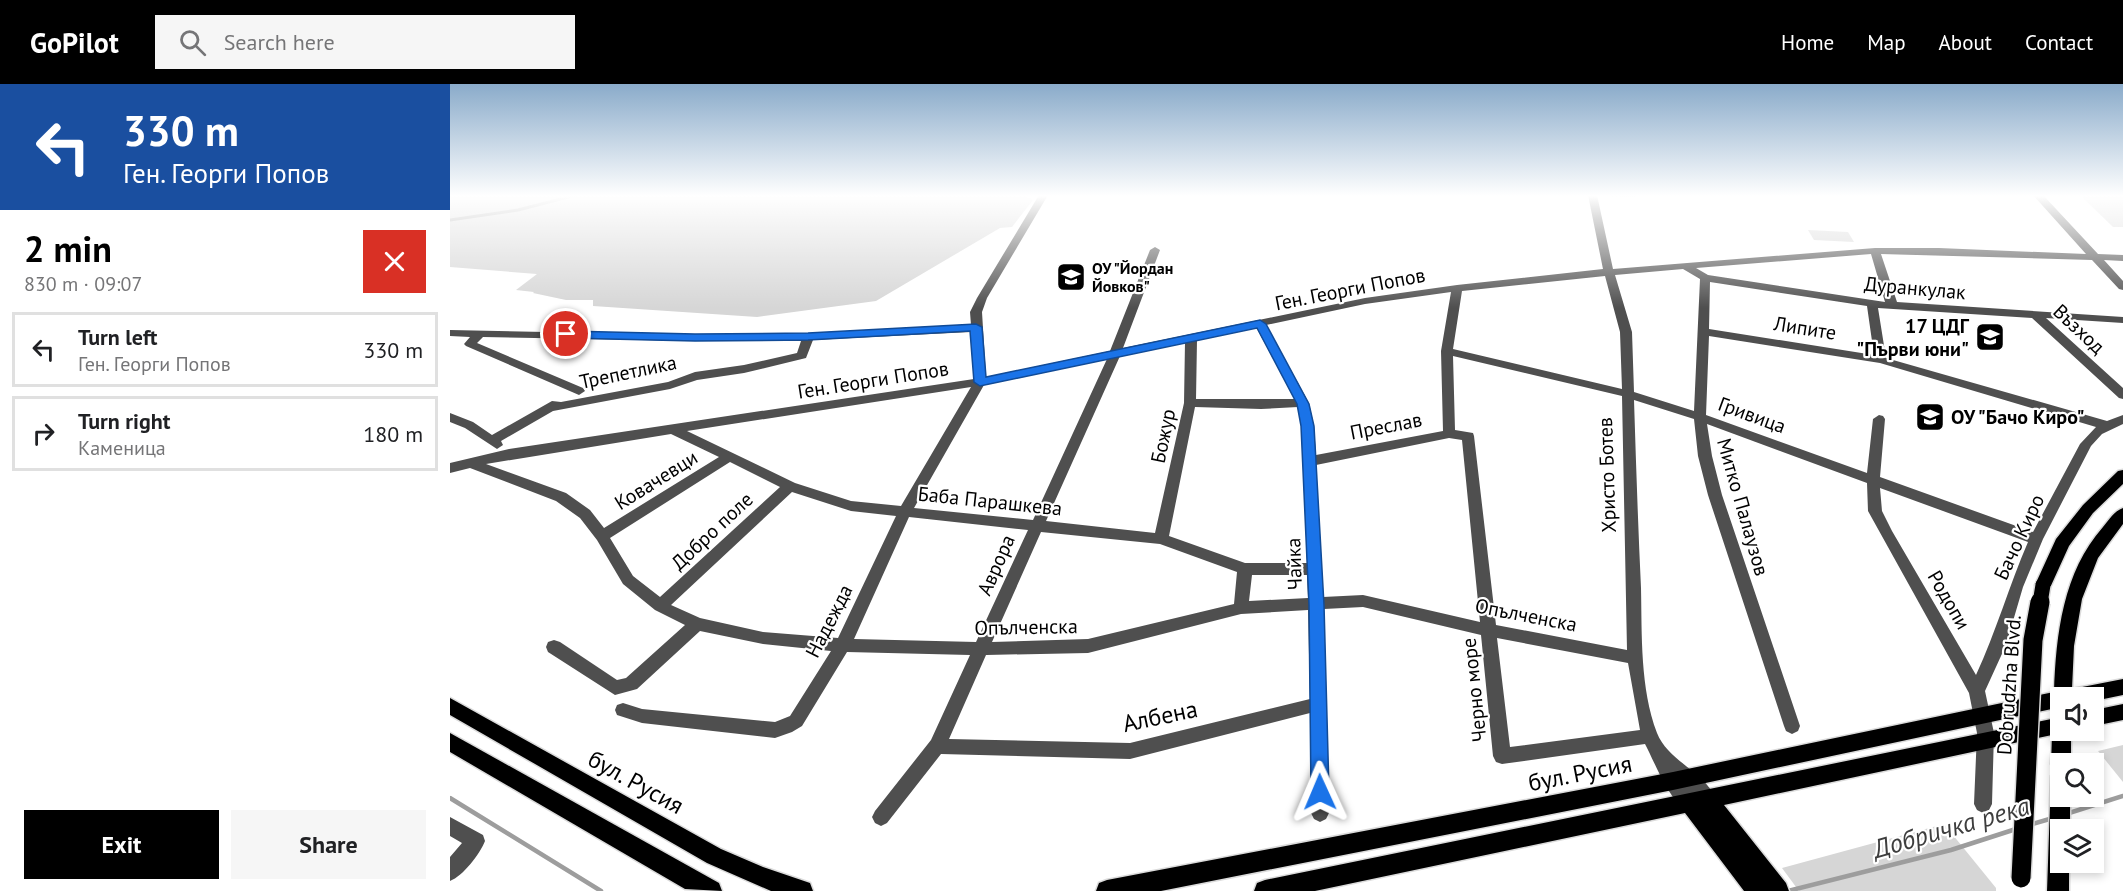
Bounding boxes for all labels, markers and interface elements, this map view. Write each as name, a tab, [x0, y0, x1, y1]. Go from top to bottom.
search box	[155, 15, 575, 69]
text: GoPilot	[30, 24, 119, 61]
icon: search	[176, 26, 209, 59]
text: Search here	[224, 28, 335, 56]
text: Home	[1781, 29, 1834, 56]
text: Map	[1867, 29, 1906, 56]
text: About	[1939, 29, 1992, 56]
text: Contact	[2025, 29, 2093, 56]
text: 330 m	[123, 103, 239, 158]
icon: left	[24, 108, 102, 186]
text: Ген. Георги Попов	[123, 156, 329, 190]
text: 2 min	[24, 225, 112, 272]
button: close	[363, 230, 426, 293]
place label: ОУ "Йордан Йовков"	[1092, 258, 1173, 296]
school or university icon: ОУ "Йордан Йовков"	[1055, 261, 1087, 293]
street label: Ген. Георги Попов	[1273, 262, 1427, 316]
text: 830 m · 09:07	[24, 271, 142, 297]
street label: Дуранкулак	[1863, 271, 1967, 305]
street label: Възход	[2048, 298, 2111, 360]
pin	[540, 308, 591, 359]
street label: Липите	[1771, 310, 1838, 346]
place label: 17 ЦДГ "Първи юни"	[1856, 313, 1970, 362]
icon: arrive	[549, 317, 582, 350]
school or university icon: 17 ЦДГ "Първи юни"	[1974, 321, 2006, 353]
text: Turn left	[78, 323, 158, 351]
icon: left	[27, 333, 60, 366]
text: 330 m	[363, 336, 423, 364]
street label: Трепетлика	[577, 349, 679, 395]
text: Ген. Георги Попов	[78, 351, 231, 377]
street label: Ген. Георги Попов	[796, 355, 950, 405]
street label: Гривица	[1715, 391, 1789, 439]
school or university icon: ОУ "Бачо Киро"	[1914, 401, 1946, 433]
place label: ОУ "Бачо Киро"	[1951, 404, 2084, 430]
street label: Божур	[1145, 406, 1181, 466]
street label: Преслав	[1348, 406, 1424, 446]
text: Turn right	[78, 407, 170, 435]
icon: right	[27, 417, 60, 450]
street label: Христо Ботев	[1592, 417, 1622, 533]
text: 180 m	[363, 420, 423, 448]
text: Каменица	[78, 435, 166, 461]
street label: Митко Палаузов	[1711, 435, 1775, 579]
street label: Ковачевци	[610, 444, 702, 516]
street label: Баба Парашкева	[917, 480, 1063, 522]
street label: Добро поле	[666, 486, 758, 576]
street label: Бачо Киро	[1988, 490, 2050, 584]
street label: Аврора	[971, 530, 1021, 600]
street label: Чайка	[1280, 537, 1308, 591]
street label: Родопи	[1922, 566, 1976, 634]
street label: Надежда	[800, 580, 858, 662]
street label: Опълченска	[1473, 592, 1579, 638]
street label: Опълченска	[974, 613, 1078, 641]
street label: Dobrudzha Blvd.	[1991, 614, 2027, 756]
street label: Черно море	[1456, 637, 1492, 743]
map controls	[2050, 687, 2104, 873]
button: sound	[2050, 687, 2104, 741]
street label: Албена	[1120, 693, 1200, 739]
street label: бул. Русия	[583, 743, 689, 821]
street label: бул. Русия	[1526, 748, 1634, 798]
button: search	[2050, 753, 2104, 807]
position arrow	[1288, 760, 1352, 824]
water label: Добричка река	[1867, 789, 2034, 866]
button: Exit	[24, 810, 219, 879]
button: Share	[231, 810, 426, 879]
button: layers	[2050, 819, 2104, 873]

